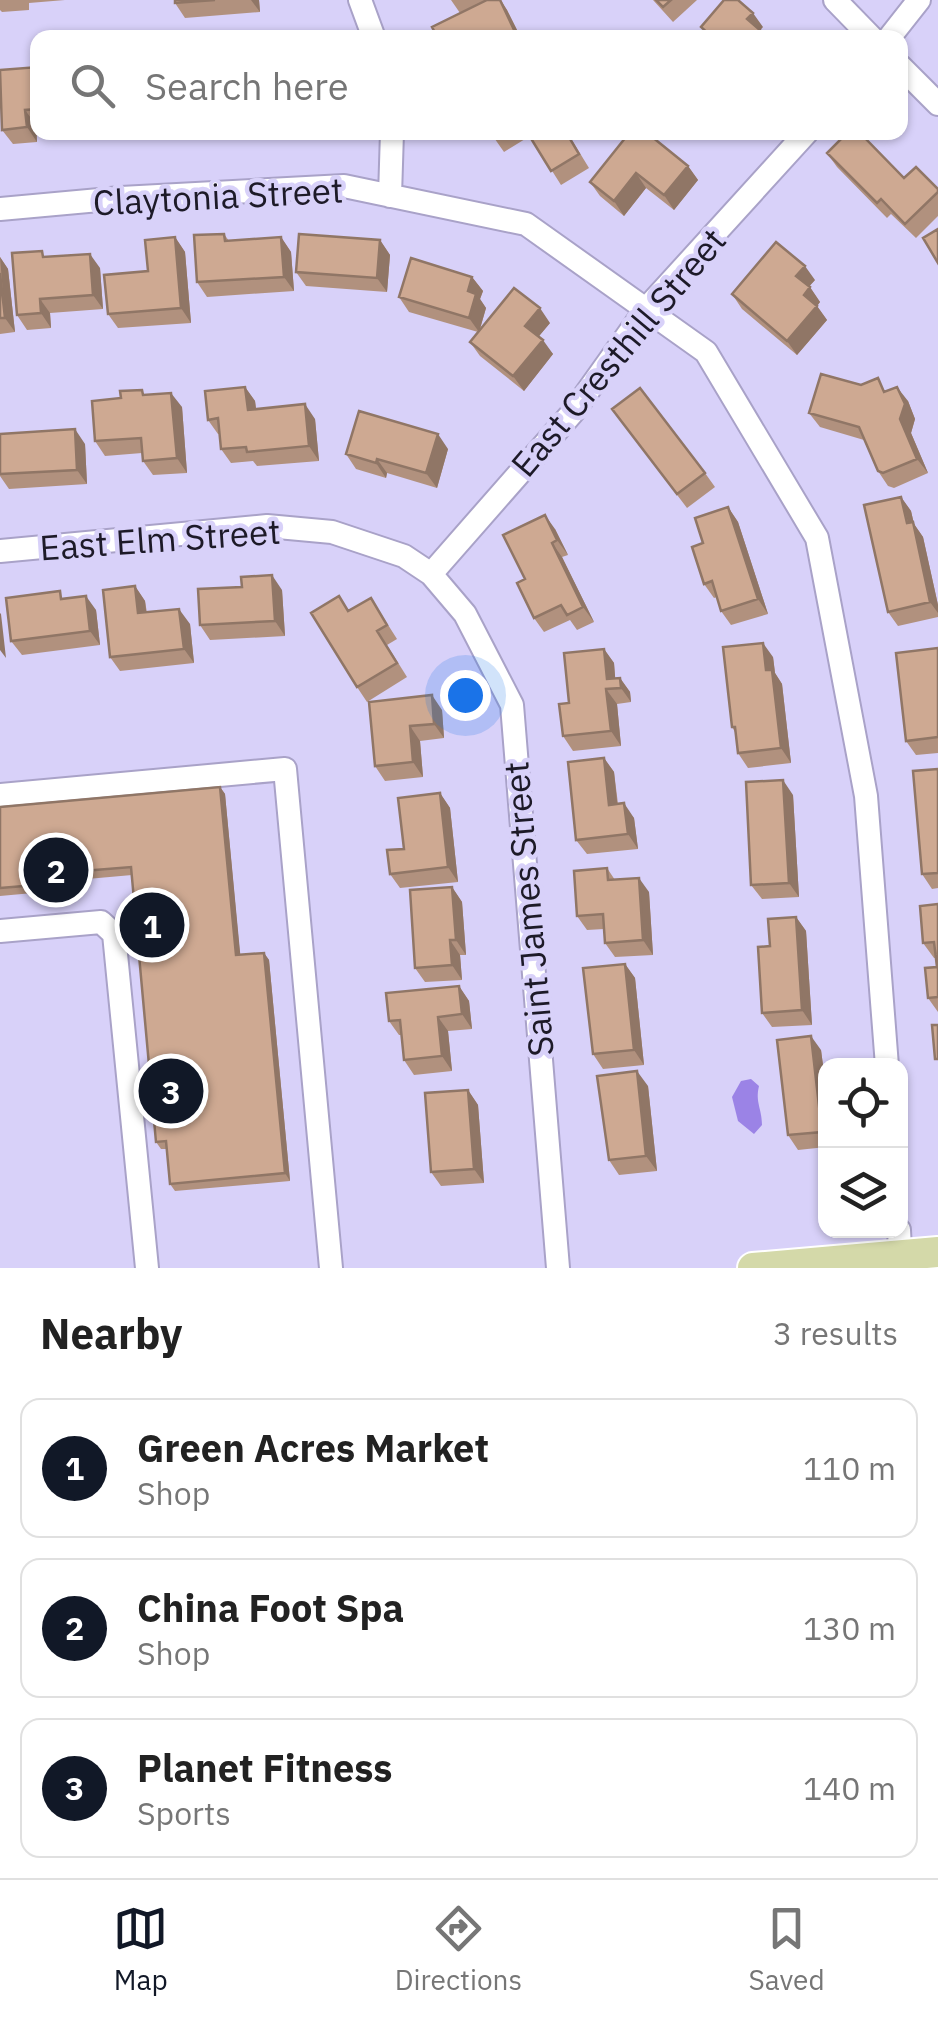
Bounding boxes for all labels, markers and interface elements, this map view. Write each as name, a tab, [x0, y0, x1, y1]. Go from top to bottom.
search box	[30, 30, 908, 140]
icon: search	[65, 58, 120, 113]
text: Search here	[145, 61, 349, 110]
street label: Claytonia Street	[92, 166, 344, 226]
street label: East Cresthill Street	[500, 218, 736, 486]
street label: East Elm Street	[38, 508, 282, 570]
your location	[440, 670, 491, 721]
street label: Saint James Street	[492, 760, 564, 1058]
pin: 2	[23, 832, 88, 908]
pin: 1	[120, 888, 184, 962]
pin: 3	[138, 1054, 204, 1128]
map controls	[818, 1058, 908, 1238]
button: locate	[818, 1058, 908, 1148]
button: layers	[818, 1148, 908, 1238]
text: Nearby	[40, 1306, 182, 1361]
text: 3 results	[773, 1312, 898, 1354]
text: Green Acres Market	[137, 1423, 489, 1472]
text: 1	[65, 1447, 84, 1489]
text: 110 m	[803, 1447, 896, 1489]
text: Shop	[137, 1472, 210, 1514]
text: China Foot Spa	[137, 1583, 404, 1632]
text: 2	[65, 1607, 84, 1649]
text: 130 m	[803, 1607, 896, 1649]
text: Shop	[137, 1632, 210, 1674]
text: Planet Fitness	[137, 1743, 392, 1792]
text: 3	[65, 1767, 84, 1809]
text: 140 m	[803, 1767, 896, 1809]
text: Sports	[137, 1792, 231, 1834]
tab: Map	[113, 1901, 168, 1998]
tab: Directions	[395, 1901, 522, 1998]
tab: Saved	[749, 1901, 825, 1998]

